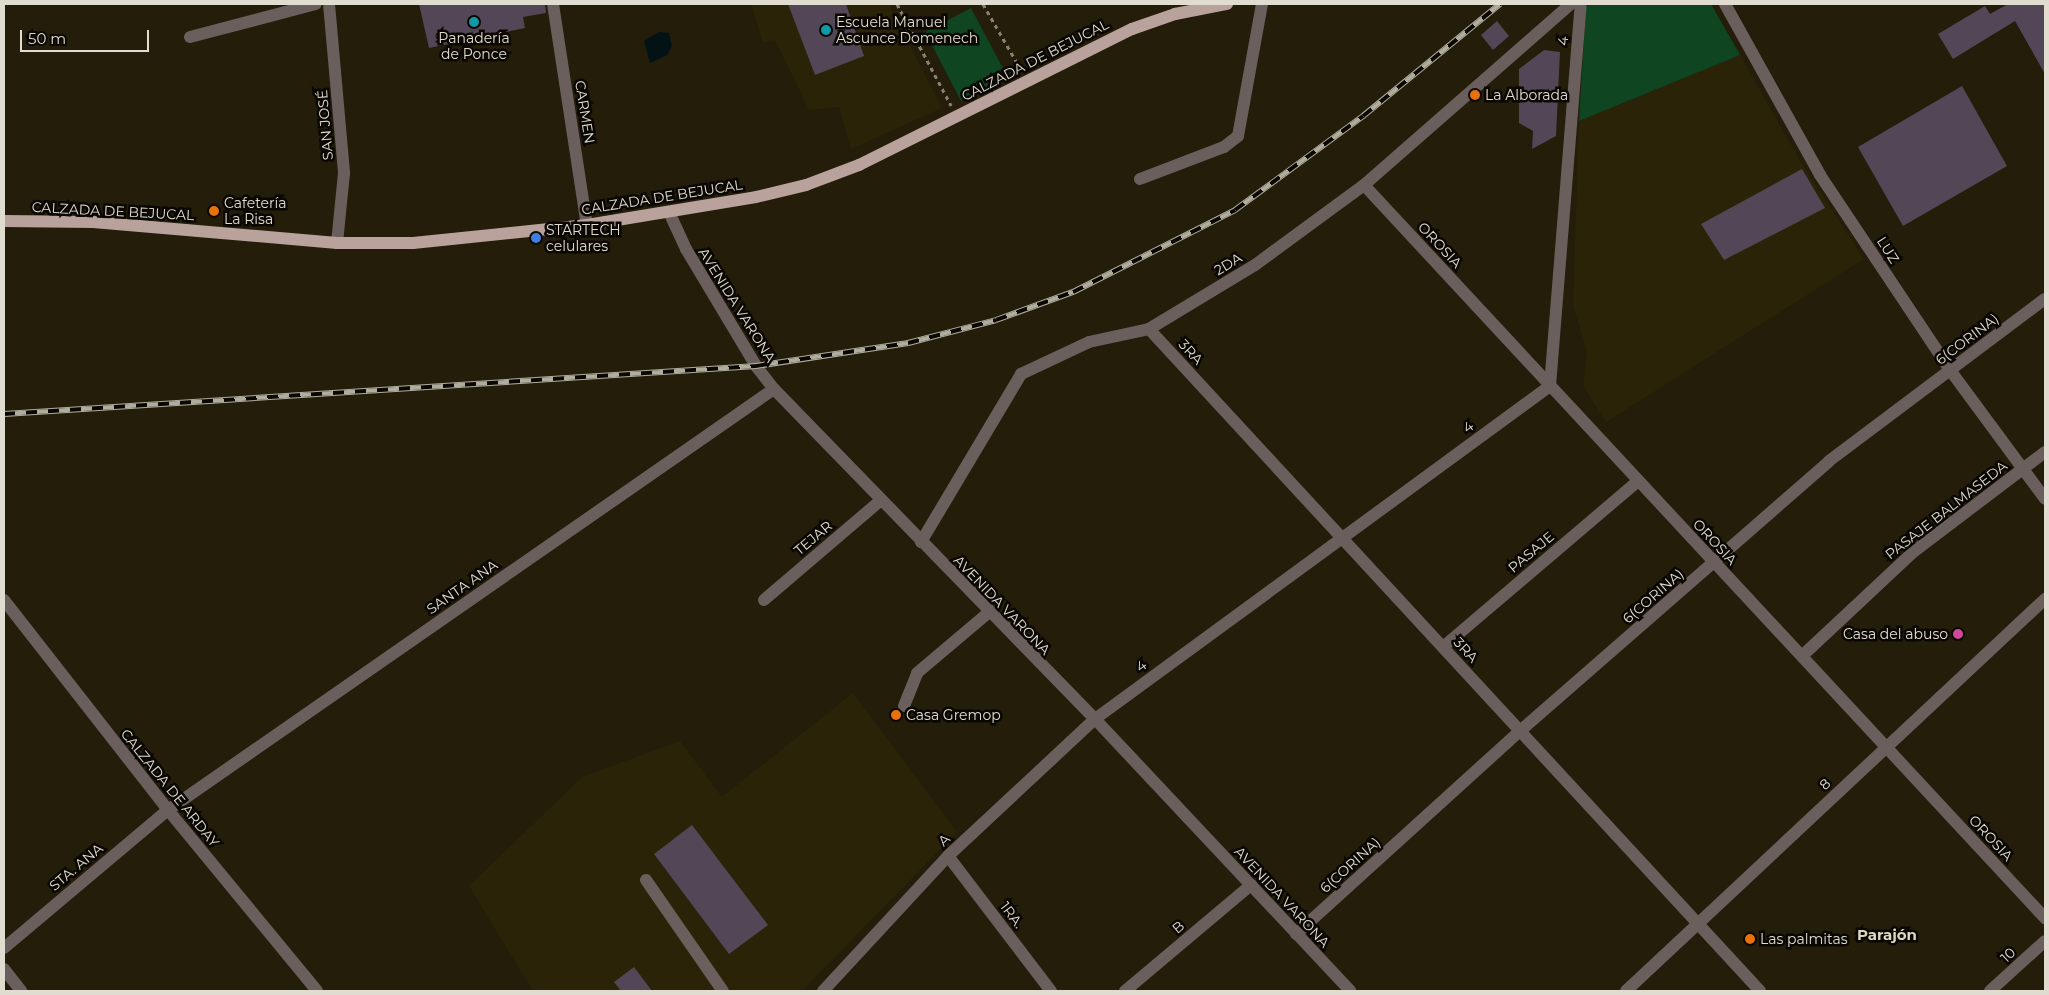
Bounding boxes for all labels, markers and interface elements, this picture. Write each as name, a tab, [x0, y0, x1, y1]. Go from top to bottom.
place label: Escuela Manuel Ascunce Domenech	[836, 14, 978, 46]
marker: Panadería de Ponce	[468, 16, 480, 28]
street label: CALZADA DE BEJUCAL	[959, 16, 1111, 104]
scale bar	[22, 20, 151, 52]
marker: Escuela Manuel Ascunce Domenech	[820, 24, 832, 36]
text: 50 m	[28, 29, 66, 48]
place label: Panadería de Ponce	[438, 30, 510, 62]
street label: 4	[1554, 36, 1572, 46]
street label: CARMEN	[572, 79, 598, 145]
place label: La Alborada	[1485, 87, 1568, 103]
street label: SAN JOSÉ	[314, 89, 336, 161]
marker: La Alborada	[1469, 89, 1481, 101]
street label: CALZADA DE BEJUCAL	[580, 176, 744, 218]
place label: Cafetería La Risa	[224, 195, 287, 228]
street label: CALZADA DE BEJUCAL	[31, 198, 195, 224]
marker: Cafetería La Risa	[208, 205, 220, 217]
street label: OROSIA	[1415, 219, 1465, 271]
place label: STARTECH celulares	[546, 222, 621, 254]
marker: STARTECH celulares	[530, 232, 542, 244]
street label: LUZ	[1873, 234, 1903, 266]
street label: AVENIDA VARONA	[695, 245, 779, 365]
street label: 2DA	[1211, 249, 1245, 279]
street label: 6(CORINA)	[1932, 310, 2002, 368]
street label: 3RA	[1175, 336, 1207, 368]
street label: 4	[1459, 417, 1477, 437]
street label: PASAJE BALMASEDA	[1882, 457, 2010, 563]
street label: OROSIA	[1690, 516, 1740, 568]
street label: TEJAR	[791, 517, 835, 559]
street label: PASAJE	[1505, 528, 1557, 576]
street label: AVENIDA VARONA	[950, 552, 1054, 658]
street label: SANTA ANA	[423, 556, 501, 618]
street label: 6(CORINA)	[1619, 565, 1687, 627]
place label: Casa del abuso	[1843, 626, 1948, 642]
marker: Casa del abuso	[1952, 628, 1964, 640]
street label: 3RA	[1450, 634, 1482, 666]
street label: 4	[1132, 656, 1150, 676]
place label: Casa Gremop	[906, 707, 1001, 723]
marker: Casa Gremop	[890, 709, 902, 721]
street label: CALZADA DE ARDAY	[117, 726, 223, 850]
street label: 8	[1816, 775, 1834, 793]
street label: OROSIA	[1966, 812, 2016, 864]
street label: A	[935, 830, 953, 850]
street label: 6(CORINA)	[1317, 834, 1383, 896]
street label: STA. ANA	[46, 840, 106, 894]
street label: AVENIDA VARONA	[1231, 843, 1333, 951]
street label: 1RA.	[997, 899, 1027, 931]
street label: B	[1169, 917, 1187, 937]
district label: Parajón	[1857, 926, 1917, 944]
place label: Las palmitas	[1760, 931, 1847, 947]
marker: Las palmitas	[1744, 933, 1756, 945]
street label: 10	[1997, 944, 2019, 966]

